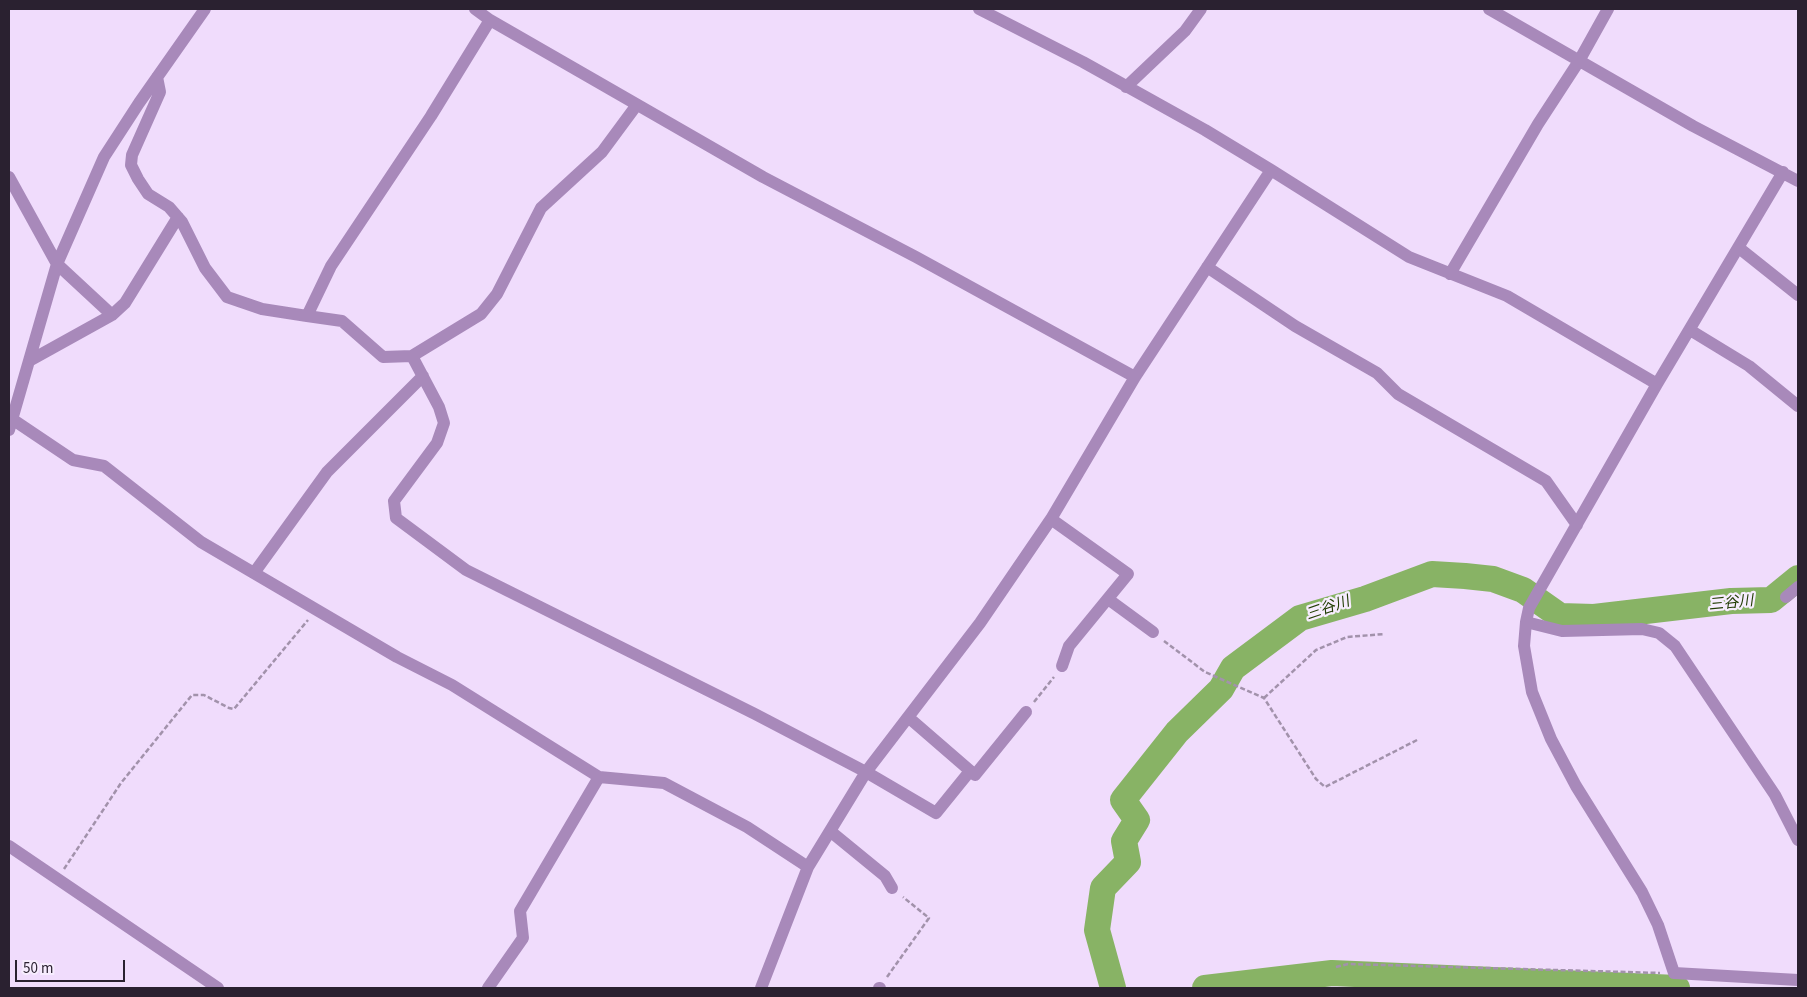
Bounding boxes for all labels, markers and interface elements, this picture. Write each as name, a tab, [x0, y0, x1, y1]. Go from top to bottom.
water label: 三谷川	[1304, 593, 1352, 625]
water label: 三谷川	[1708, 593, 1754, 615]
scale bar	[18, 950, 128, 982]
text: 50 m	[23, 958, 53, 979]

